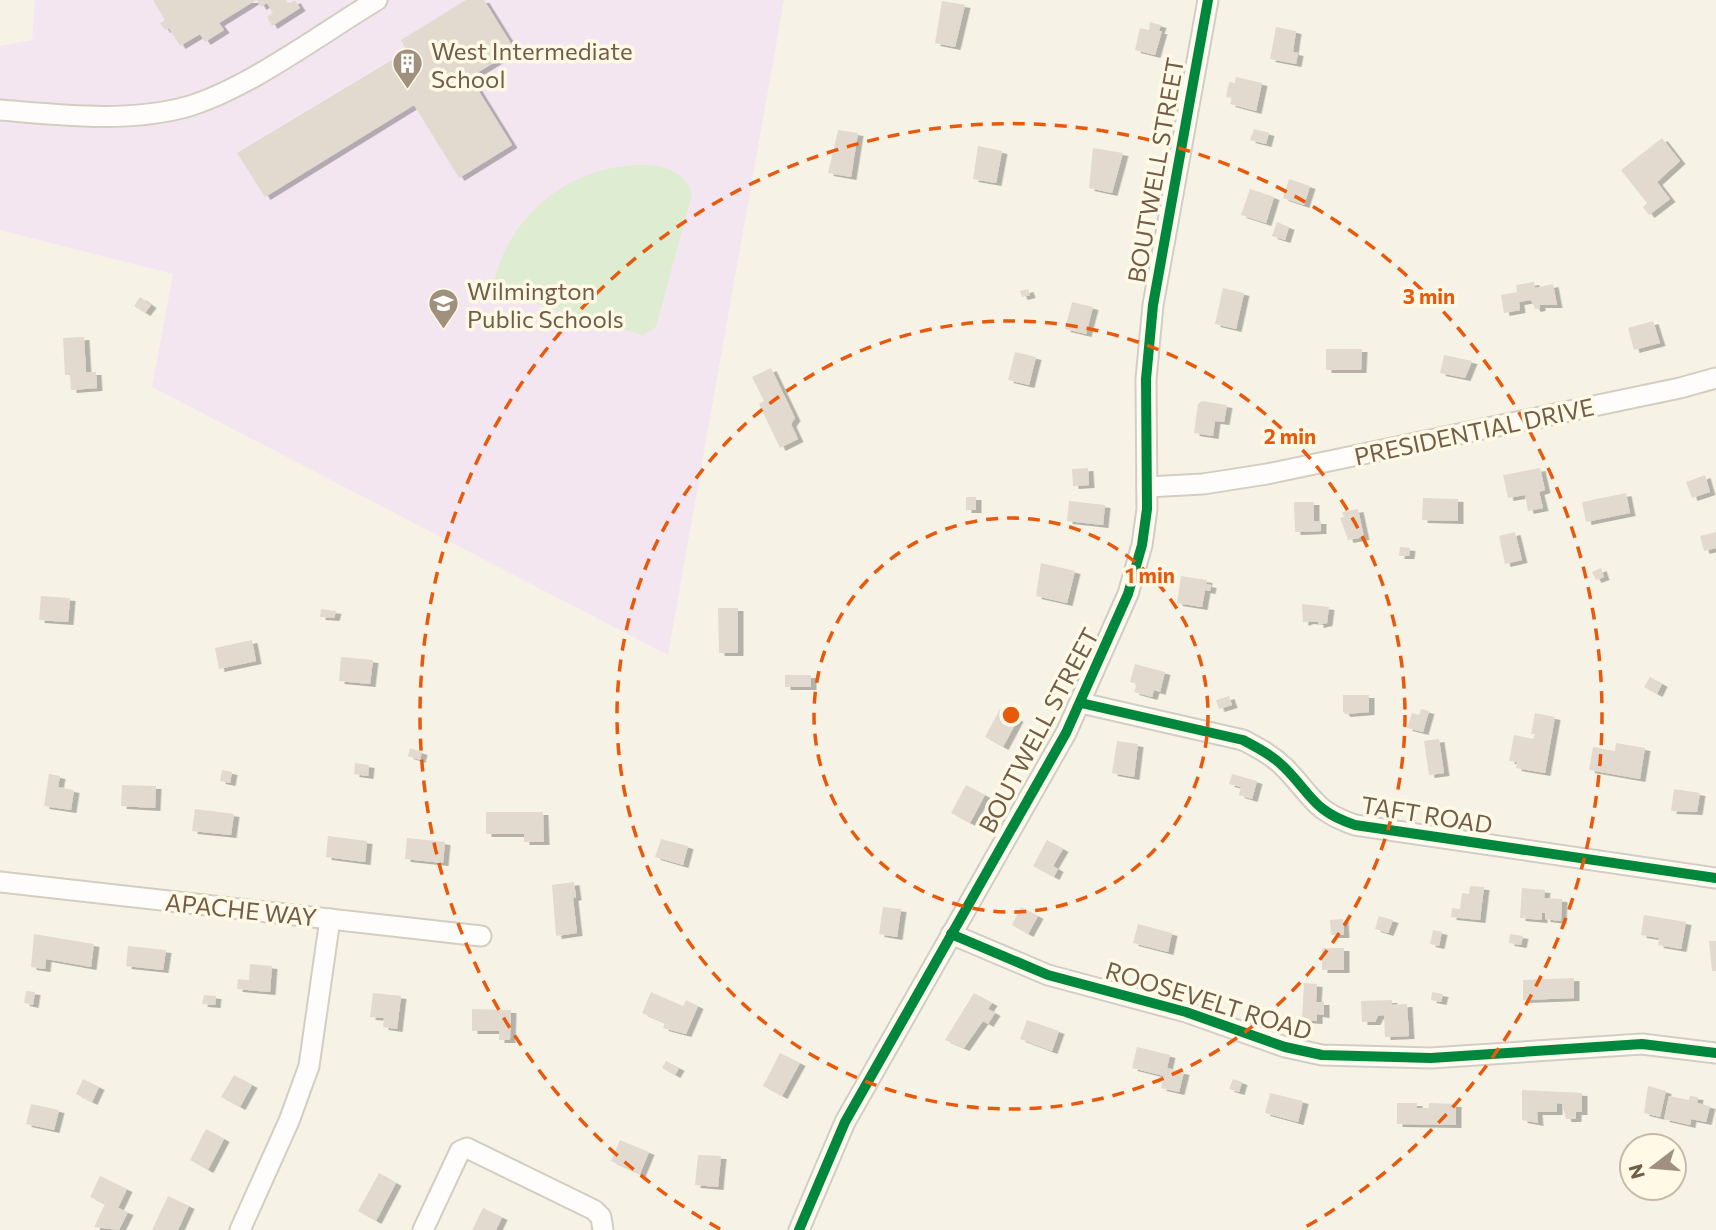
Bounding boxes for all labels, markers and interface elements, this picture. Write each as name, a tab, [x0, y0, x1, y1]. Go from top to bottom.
place label: West Intermediate School	[431, 36, 633, 93]
building icon: West Intermediate School	[391, 47, 425, 91]
street label: BOUTWELL STREET	[1121, 55, 1189, 285]
place label: Wilmington Public Schools	[467, 276, 624, 333]
text: 3 min	[1403, 283, 1455, 308]
school or university icon: Wilmington Public Schools	[427, 287, 461, 331]
street label: PRESIDENTIAL DRIVE	[1351, 391, 1597, 471]
text: 2 min	[1264, 423, 1316, 448]
text: 1 min	[1125, 562, 1175, 587]
street label: BOUTWELL STREET	[972, 623, 1104, 837]
centre of rings	[999, 703, 1023, 727]
street label: TAFT ROAD	[1359, 789, 1495, 839]
street label: APACHE WAY	[164, 887, 319, 931]
street label: ROOSEVELT ROAD	[1102, 955, 1316, 1045]
north arrow	[1618, 1132, 1688, 1202]
text: N	[1623, 1162, 1649, 1182]

